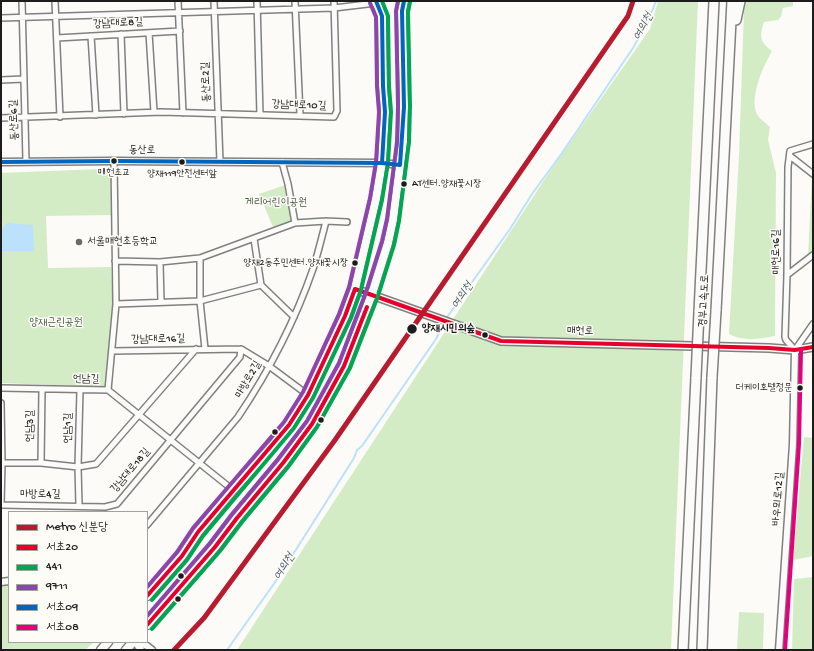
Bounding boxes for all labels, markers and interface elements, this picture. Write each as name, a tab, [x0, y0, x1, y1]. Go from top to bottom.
water label: 여의천	[631, 11, 657, 43]
street label: 강남대로8길	[93, 16, 143, 32]
street label: 동산로2길	[200, 61, 214, 103]
street label: 강남대로10길	[271, 98, 327, 114]
street label: 동산로6길	[8, 99, 22, 141]
street label: 동산로	[129, 144, 155, 158]
marker: 매헌초교	[109, 156, 119, 166]
marker: 양재119안전센터앞	[177, 157, 187, 167]
place label: 매헌초교	[98, 167, 130, 179]
place label: 양재119안전센터앞	[147, 168, 217, 180]
place label: AT센터.양재꽃시장	[412, 178, 481, 190]
marker: AT센터.양재꽃시장	[399, 179, 409, 189]
park label: 게리어린이공원	[245, 196, 307, 210]
street label: 매헌로16길	[770, 229, 784, 275]
place label: 서울매헌초등학교	[87, 235, 158, 249]
marker: 서울매헌초등학교	[74, 237, 84, 247]
place label: 양재2동주민센터.양재꽃시장	[243, 257, 348, 269]
marker: 양재2동주민센터.양재꽃시장	[350, 258, 360, 268]
street label: 경부고속도로	[697, 274, 713, 328]
water label: 여의천	[449, 280, 477, 312]
park label: 양재근린공원	[29, 316, 83, 330]
marker: 양재시민의숲	[405, 322, 419, 336]
place label: 양재시민의숲	[422, 322, 475, 336]
street label: 매헌로	[567, 325, 593, 339]
unlabelled marker	[480, 330, 490, 340]
street label: 강남대로16길	[131, 333, 185, 347]
street label: 마방로2길	[233, 359, 265, 401]
street label: 언남길	[73, 373, 99, 387]
place label: 더케이호텔정문	[736, 382, 792, 394]
marker: 더케이호텔정문	[795, 383, 805, 393]
street label: 언남3길	[24, 410, 38, 442]
street label: 언남1길	[62, 412, 76, 444]
unlabelled marker	[316, 415, 326, 425]
unlabelled marker	[270, 427, 280, 437]
street label: 강남대로18길	[108, 446, 154, 496]
street label: 바우뫼로12길	[771, 472, 787, 526]
street label: 마방로4길	[20, 488, 60, 502]
legend	[8, 511, 148, 643]
text: Metro 신분당	[46, 521, 108, 535]
text: 서초20	[46, 541, 78, 555]
water label: 여의천	[271, 551, 299, 583]
text: 441	[46, 560, 62, 574]
unlabelled marker	[176, 571, 186, 581]
text: 9711	[46, 580, 68, 594]
unlabelled marker	[173, 594, 183, 604]
text: 서초09	[46, 601, 78, 615]
text: 서초08	[46, 621, 79, 635]

